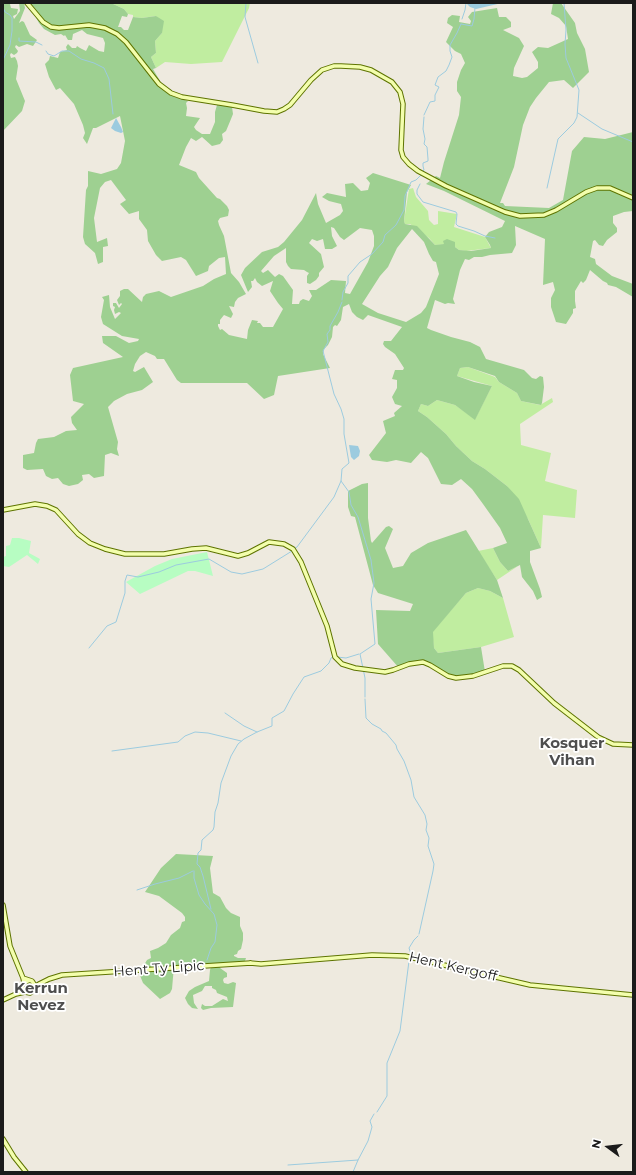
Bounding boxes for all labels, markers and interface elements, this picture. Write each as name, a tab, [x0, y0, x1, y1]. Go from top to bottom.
district label: Kosquer Vihan	[539, 735, 605, 770]
street label: Hent Kergoff	[407, 949, 499, 985]
street label: Hent Ty Lipic	[113, 957, 205, 981]
district label: Kerrun Nevez	[14, 980, 68, 1015]
north arrow	[588, 1127, 628, 1167]
text: N	[588, 1138, 604, 1150]

